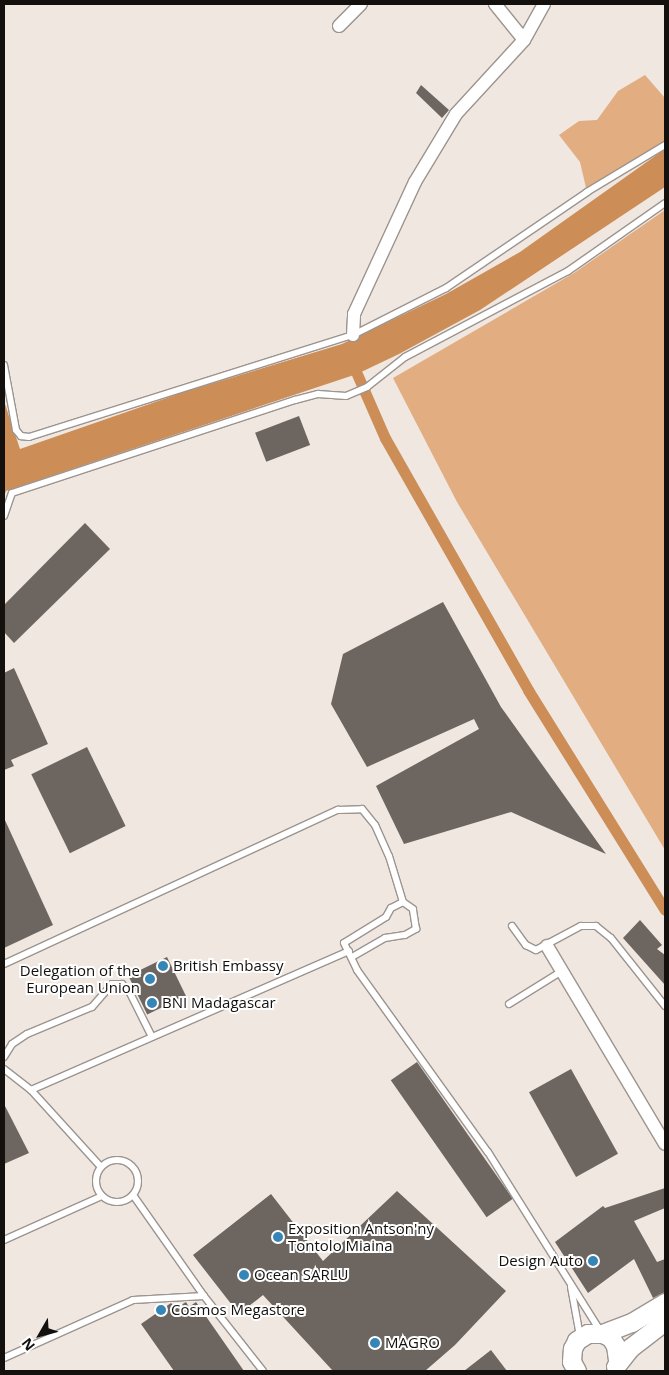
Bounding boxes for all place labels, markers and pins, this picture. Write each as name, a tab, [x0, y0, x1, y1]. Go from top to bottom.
place label: British Embassy	[173, 957, 284, 975]
marker: British Embassy	[157, 960, 169, 972]
place label: Delegation of the European Union	[20, 961, 140, 996]
marker: Delegation of the European Union	[144, 973, 156, 985]
place label: BNI Madagascar	[162, 994, 276, 1012]
marker: BNI Madagascar	[146, 997, 158, 1009]
place label: Exposition Antson'ny Tontolo Miaina	[288, 1219, 434, 1254]
marker: Exposition Antson'ny Tontolo Miaina	[272, 1231, 284, 1243]
place label: Design Auto	[498, 1252, 583, 1270]
marker: Design Auto	[587, 1255, 599, 1267]
place label: Ocean SARLU	[254, 1266, 348, 1284]
marker: Ocean SARLU	[238, 1269, 250, 1281]
place label: Cosmos Megastore	[171, 1301, 305, 1319]
marker: Cosmos Megastore	[155, 1304, 167, 1316]
place label: MAGRO	[385, 1334, 440, 1352]
marker: MAGRO	[369, 1337, 381, 1349]

